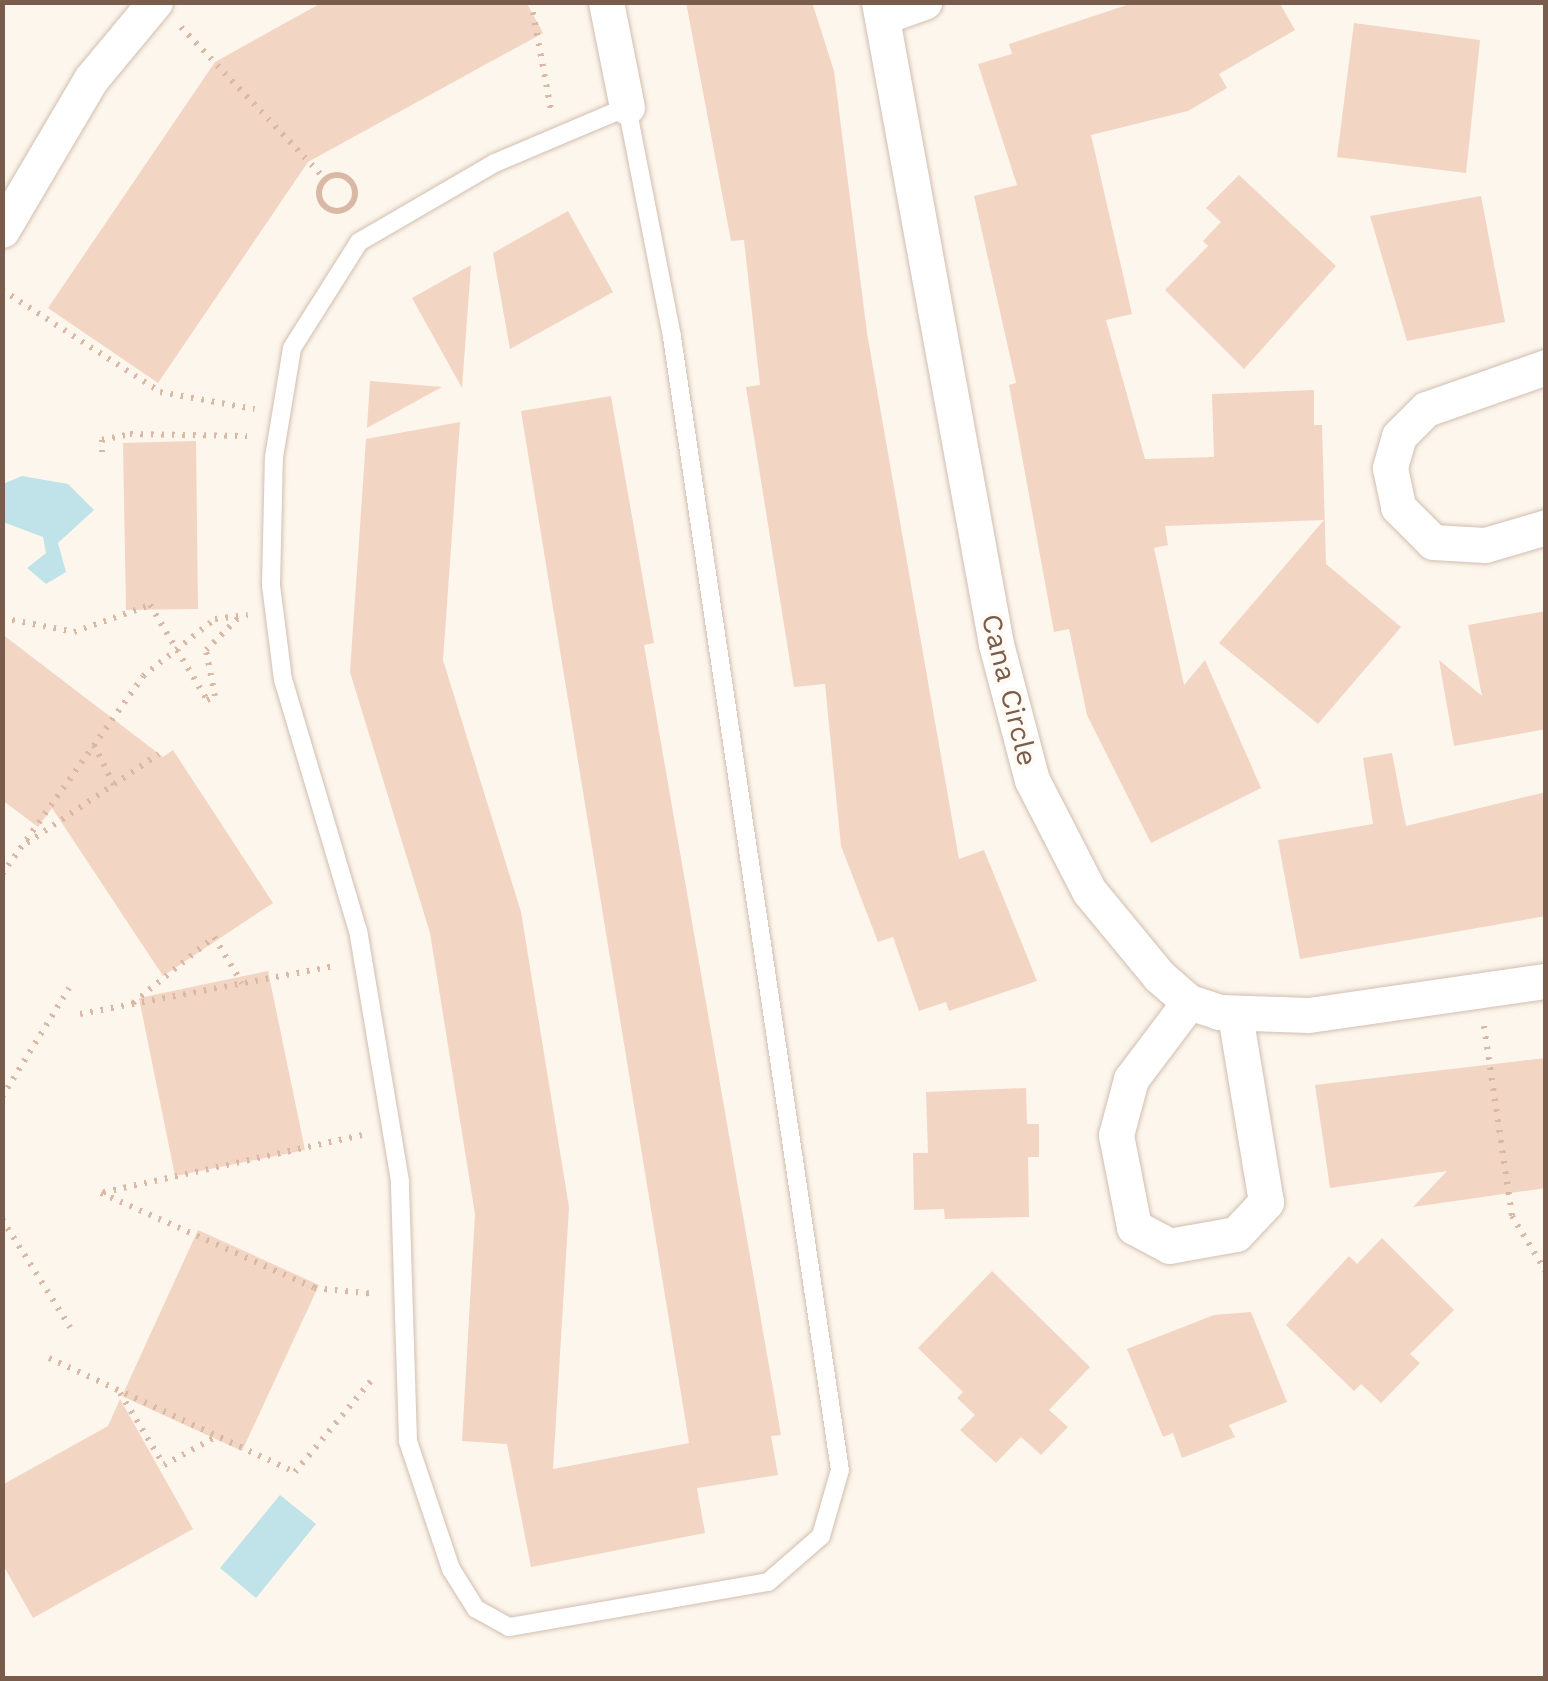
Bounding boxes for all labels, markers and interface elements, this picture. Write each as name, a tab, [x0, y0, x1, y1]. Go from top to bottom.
street label: Cana Circle	[974, 610, 1044, 770]

